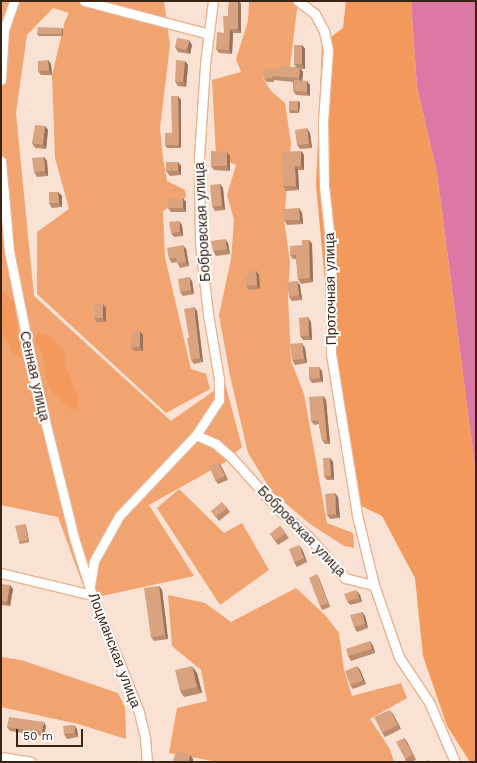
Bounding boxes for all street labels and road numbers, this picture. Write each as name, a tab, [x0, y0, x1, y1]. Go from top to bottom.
street label: Бобровская улица	[190, 162, 214, 282]
street label: Проточная улица	[321, 233, 339, 345]
street label: Сенная улица	[16, 329, 54, 423]
street label: Бобровская улица	[254, 482, 350, 580]
street label: Лоцманская улица	[85, 590, 145, 710]

